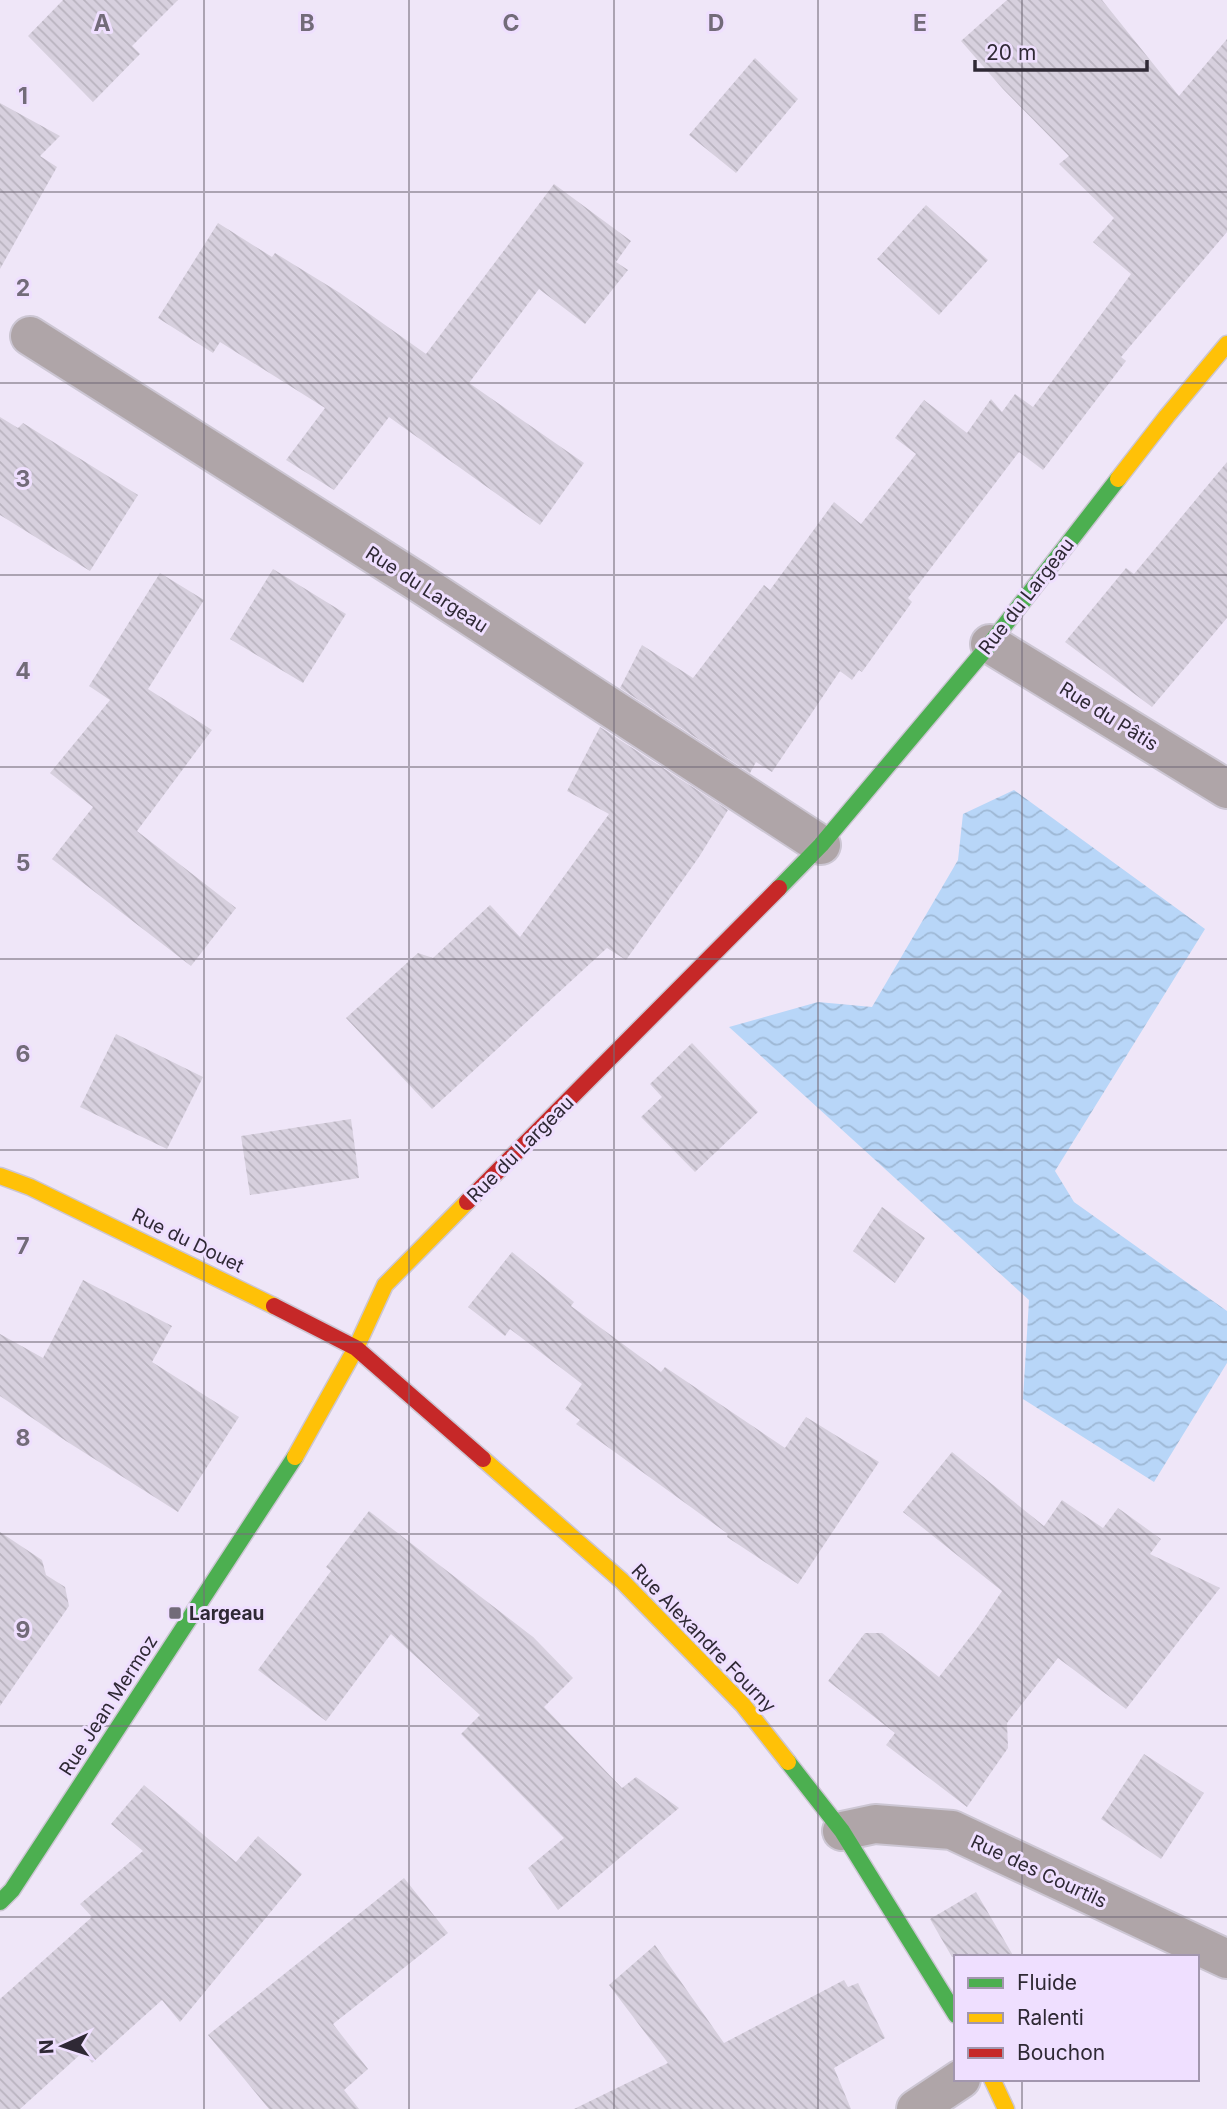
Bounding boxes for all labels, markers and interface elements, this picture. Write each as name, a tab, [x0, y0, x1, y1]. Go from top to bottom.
text: A	[93, 9, 111, 37]
text: B	[299, 9, 315, 37]
text: C	[502, 9, 520, 37]
text: D	[708, 9, 724, 37]
text: E	[913, 9, 927, 37]
scale bar	[975, 28, 1146, 72]
text: 20 m	[986, 40, 1036, 65]
text: 1	[18, 82, 28, 110]
text: 2	[16, 274, 30, 302]
text: 3	[16, 465, 30, 493]
street label: Rue du Largeau	[974, 534, 1079, 659]
street label: Rue du Largeau	[361, 541, 492, 638]
text: 4	[15, 657, 31, 685]
street label: Rue du Pâtis	[1055, 677, 1162, 756]
text: 5	[16, 849, 30, 877]
text: 6	[16, 1040, 30, 1068]
street label: Rue du Largeau	[462, 1091, 578, 1207]
street label: Rue du Douet	[128, 1203, 248, 1277]
text: 7	[16, 1232, 30, 1260]
text: 8	[16, 1424, 30, 1452]
street label: Rue Alexandre Fourny	[627, 1559, 781, 1718]
place label: Largeau	[189, 1602, 264, 1625]
marker: Largeau	[167, 1605, 183, 1621]
text: 9	[16, 1616, 30, 1644]
street label: Rue Jean Mermoz	[54, 1631, 162, 1780]
street label: Rue des Courtils	[967, 1830, 1110, 1913]
legend	[954, 1955, 1199, 2081]
text: Fluide	[1017, 1970, 1077, 1995]
text: Ralenti	[1017, 2005, 1084, 2030]
north arrow	[28, 2011, 98, 2081]
text: N	[35, 2039, 58, 2055]
text: Bouchon	[1017, 2040, 1105, 2065]

